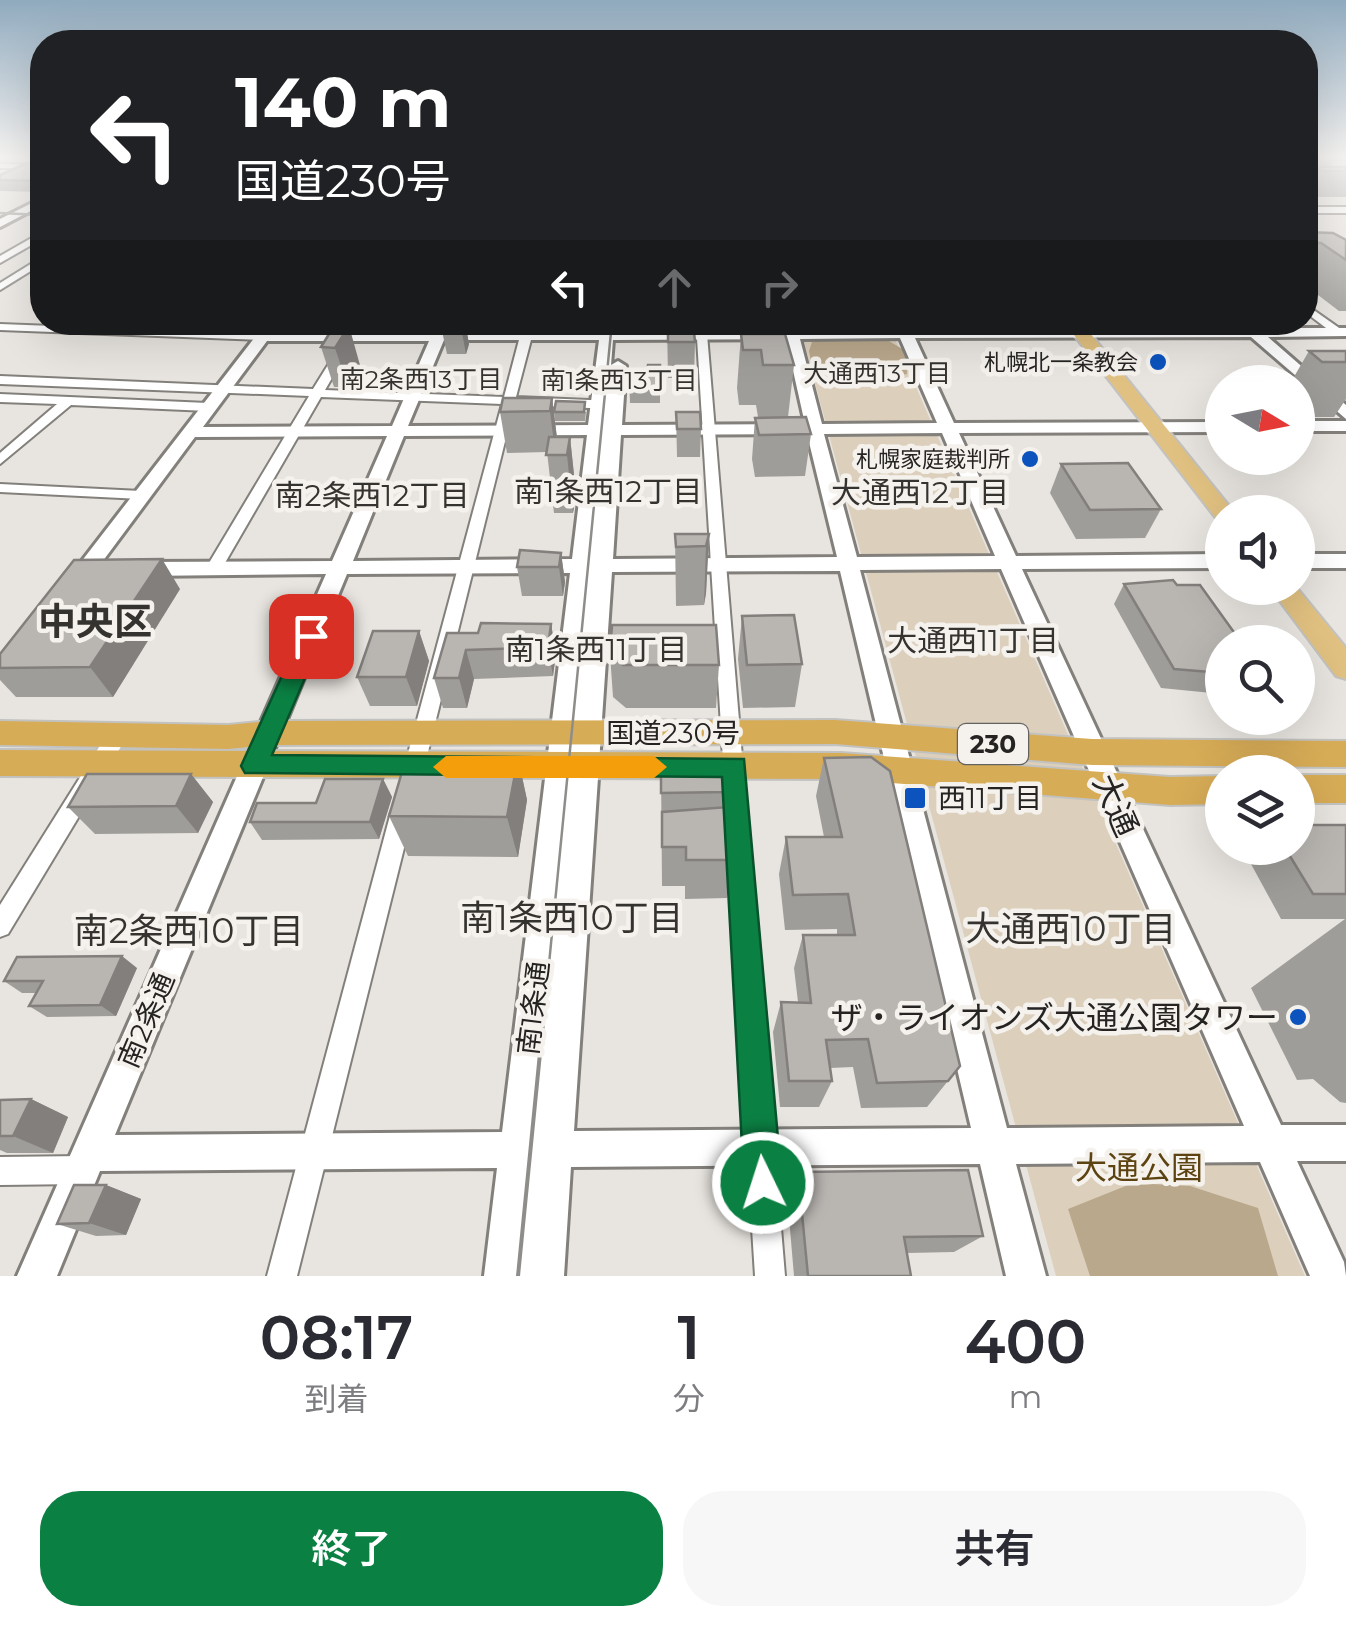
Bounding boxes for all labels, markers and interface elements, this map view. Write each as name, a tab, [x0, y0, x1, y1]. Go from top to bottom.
text: 140 m	[235, 59, 451, 145]
icon: left	[70, 70, 200, 200]
text: 国道230号	[235, 153, 451, 208]
icon: left	[542, 260, 597, 315]
icon: ahead	[647, 260, 702, 315]
icon: right	[752, 260, 807, 315]
place label: 札幌北一条教会	[984, 349, 1138, 376]
marker: 札幌北一条教会	[1147, 351, 1169, 373]
district label: 大通西13丁目	[803, 358, 951, 388]
district label: 南2条西13丁目	[340, 364, 502, 394]
district label: 南1条西13丁目	[540, 365, 698, 395]
north arrow	[1205, 365, 1315, 475]
map controls	[1205, 365, 1315, 865]
place label: 札幌家庭裁判所	[856, 446, 1010, 473]
marker: 札幌家庭裁判所	[1019, 448, 1041, 470]
district label: 南1条西12丁目	[514, 473, 702, 510]
district label: 大通西12丁目	[831, 474, 1009, 511]
district label: 南2条西12丁目	[275, 477, 469, 514]
button: sound	[1205, 495, 1315, 605]
pin	[269, 594, 354, 679]
district label: 中央区	[38, 598, 152, 645]
icon: arrive	[284, 609, 339, 664]
district label: 大通西11丁目	[887, 622, 1059, 659]
button: search	[1205, 625, 1315, 735]
district label: 南1条西11丁目	[505, 631, 687, 668]
street label: 国道230号	[606, 716, 740, 750]
road number: 230	[958, 724, 1028, 764]
button: layers	[1205, 755, 1315, 865]
street label: 大通	[1085, 768, 1147, 842]
place label: 西11丁目	[938, 781, 1042, 815]
marker: 西11丁目	[902, 785, 928, 811]
district label: 南1条西10丁目	[460, 896, 684, 939]
district label: 大通西10丁目	[966, 907, 1176, 950]
district label: 南2条西10丁目	[74, 909, 304, 952]
street label: 南1条通	[510, 959, 556, 1057]
street label: 南2条通	[111, 967, 181, 1073]
place label: ザ・ライオンズ大通公園タワー	[831, 998, 1278, 1037]
marker: ザ・ライオンズ大通公園タワー	[1287, 1006, 1309, 1028]
position arrow	[711, 1131, 815, 1235]
park label: 大通公園	[1075, 1148, 1203, 1187]
text: 08:17	[260, 1301, 413, 1374]
text: 1	[678, 1301, 700, 1374]
text: 400	[965, 1305, 1086, 1378]
text: m	[1009, 1377, 1042, 1416]
text: 到着	[304, 1379, 369, 1418]
text: 分	[673, 1379, 705, 1418]
button: 終了	[40, 1491, 663, 1606]
button: 共有	[683, 1491, 1306, 1606]

